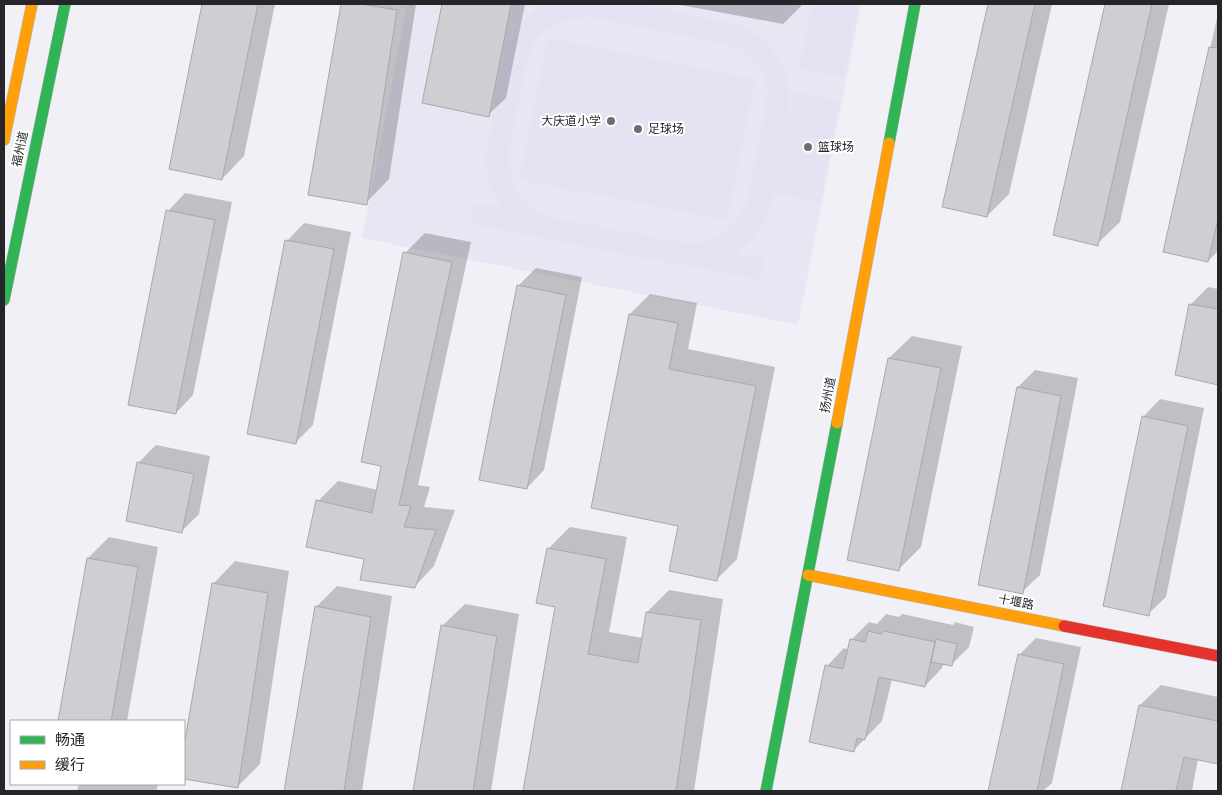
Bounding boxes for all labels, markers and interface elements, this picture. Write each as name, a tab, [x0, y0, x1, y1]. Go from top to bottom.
place label: 大庆道小学	[541, 114, 601, 128]
marker: 大庆道小学	[605, 115, 617, 127]
place label: 足球场	[648, 122, 684, 136]
marker: 足球场	[632, 123, 644, 135]
street label: 福州道	[9, 130, 31, 168]
place label: 篮球场	[818, 140, 854, 154]
marker: 篮球场	[802, 141, 814, 153]
street label: 扬州道	[818, 376, 838, 414]
street label: 十堰路	[997, 592, 1035, 612]
legend	[10, 720, 185, 785]
text: 畅通	[55, 731, 85, 749]
text: 缓行	[55, 756, 85, 774]

